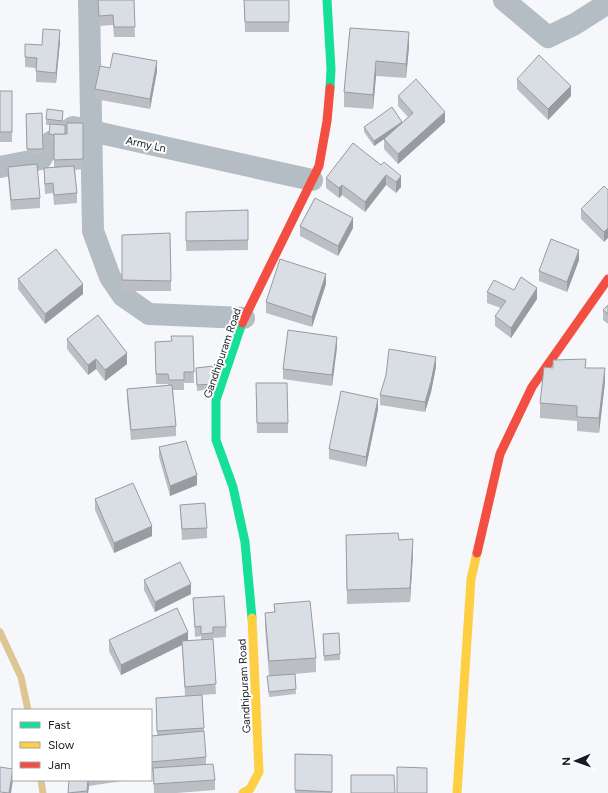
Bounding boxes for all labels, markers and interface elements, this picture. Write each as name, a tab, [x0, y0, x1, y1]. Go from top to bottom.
street label: Army Ln	[125, 134, 167, 155]
street label: Gandhipuram Road	[201, 306, 244, 400]
street label: Gandhipuram Road	[236, 638, 253, 734]
legend	[12, 709, 152, 781]
text: Fast	[48, 718, 71, 732]
text: Slow	[48, 738, 75, 752]
north arrow	[556, 741, 596, 781]
text: N	[560, 757, 573, 766]
text: Jam	[48, 758, 71, 772]

